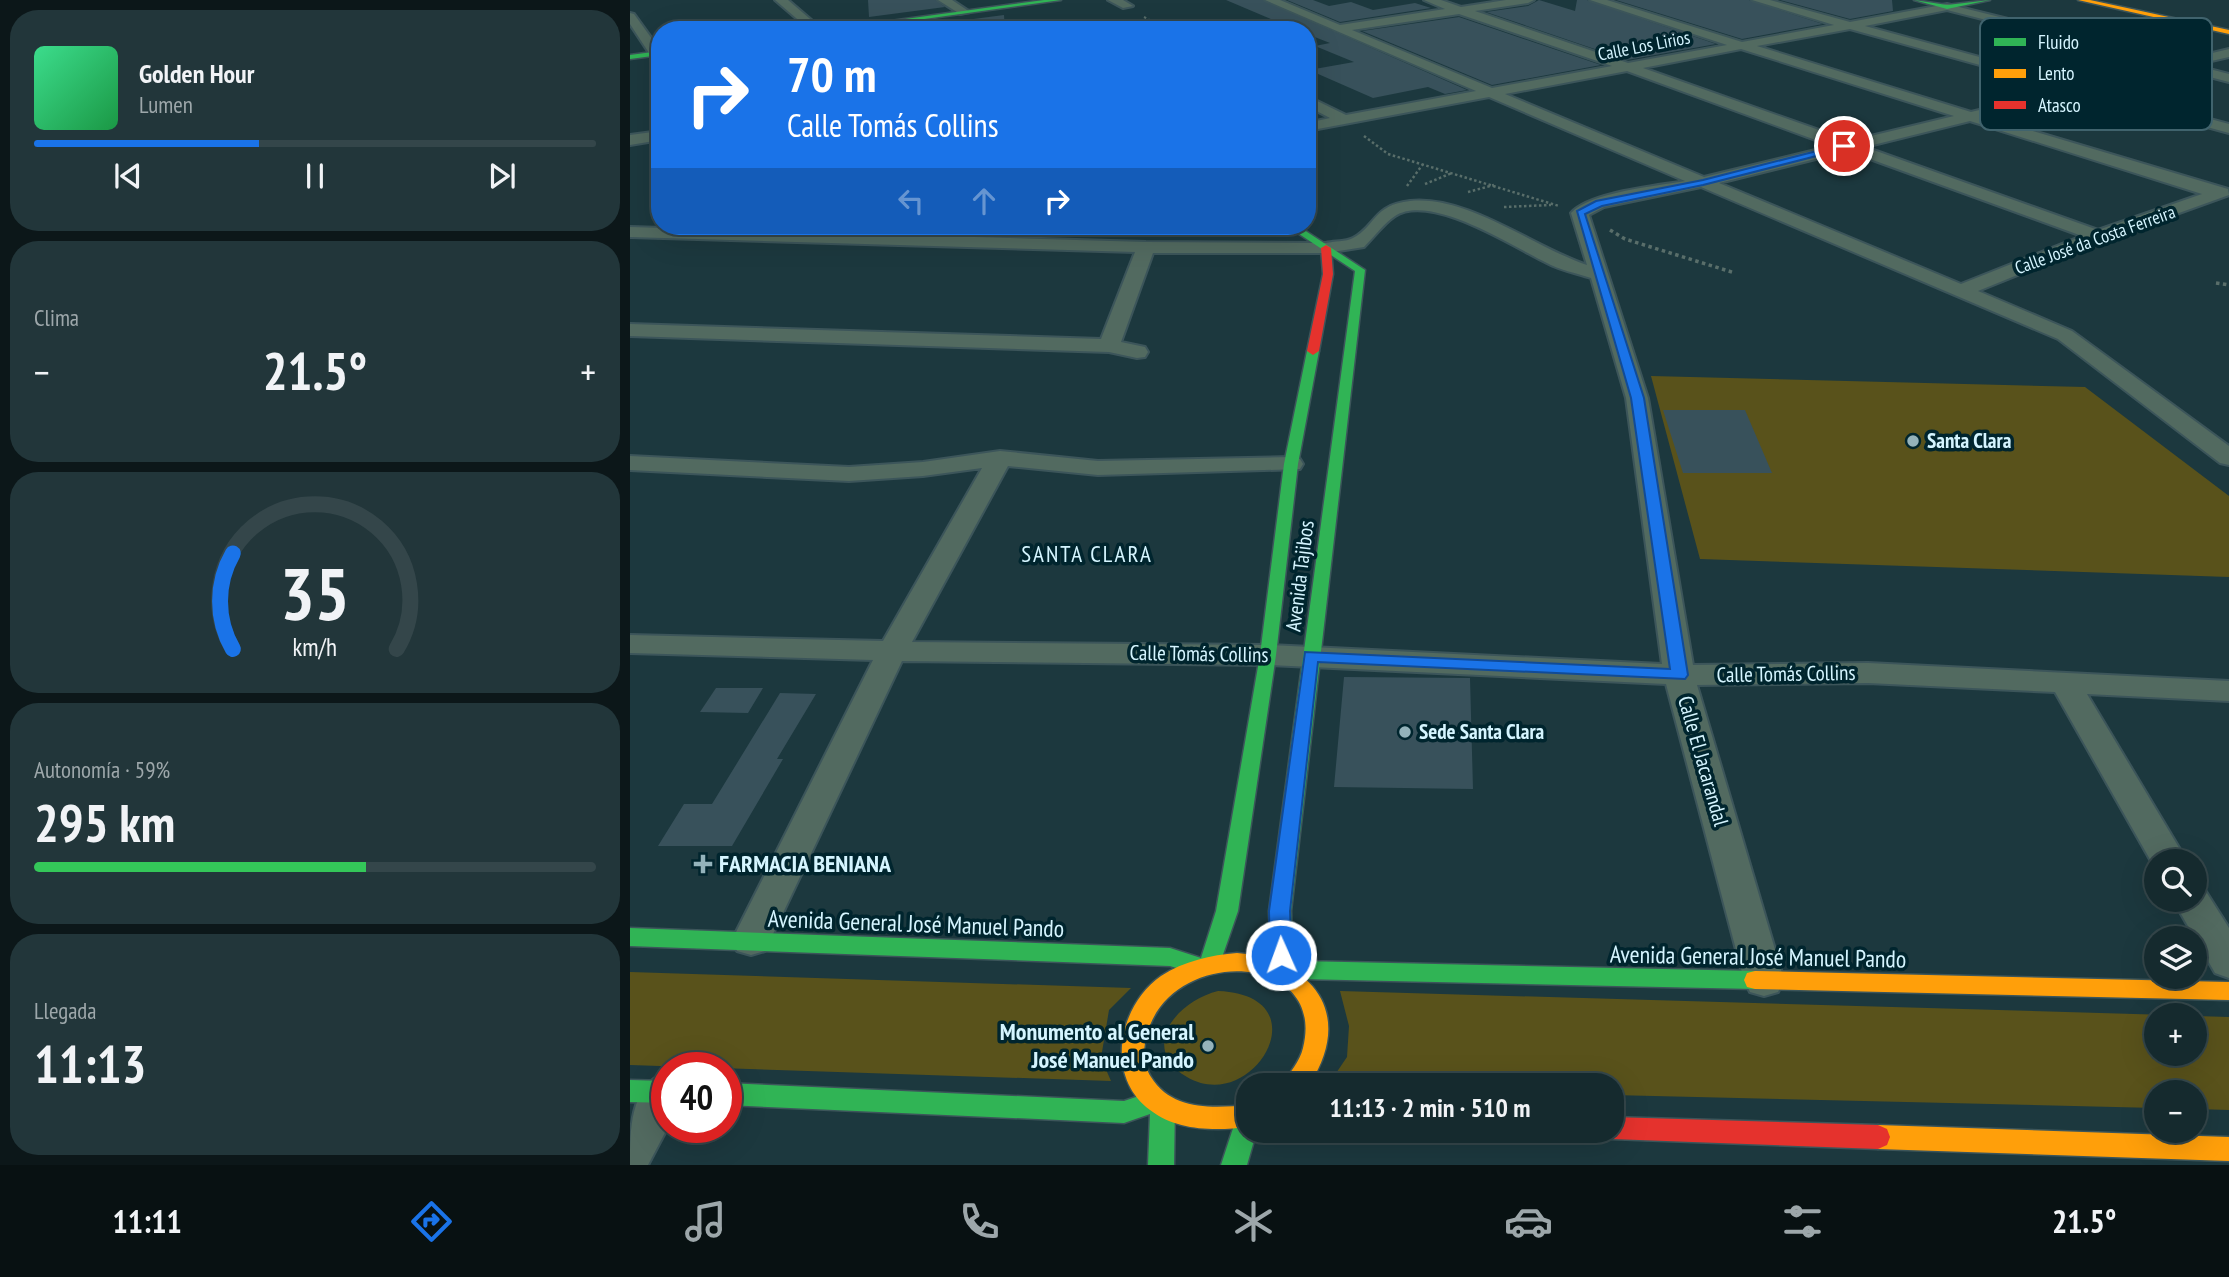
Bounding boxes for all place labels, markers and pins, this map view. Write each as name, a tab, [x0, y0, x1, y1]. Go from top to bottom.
pin	[1814, 116, 1874, 176]
place label: Santa Clara	[1927, 427, 2012, 454]
marker: Santa Clara	[1905, 433, 1921, 449]
place label: Sede Santa Clara	[1419, 718, 1545, 745]
marker: Sede Santa Clara	[1397, 724, 1413, 740]
place label: FARMACIA BENIANA	[719, 848, 892, 879]
marker: FARMACIA BENIANA	[693, 854, 713, 874]
place label: Monumento al General José Manuel Pando	[1000, 1016, 1194, 1075]
marker: Monumento al General José Manuel Pando	[1200, 1038, 1216, 1054]

